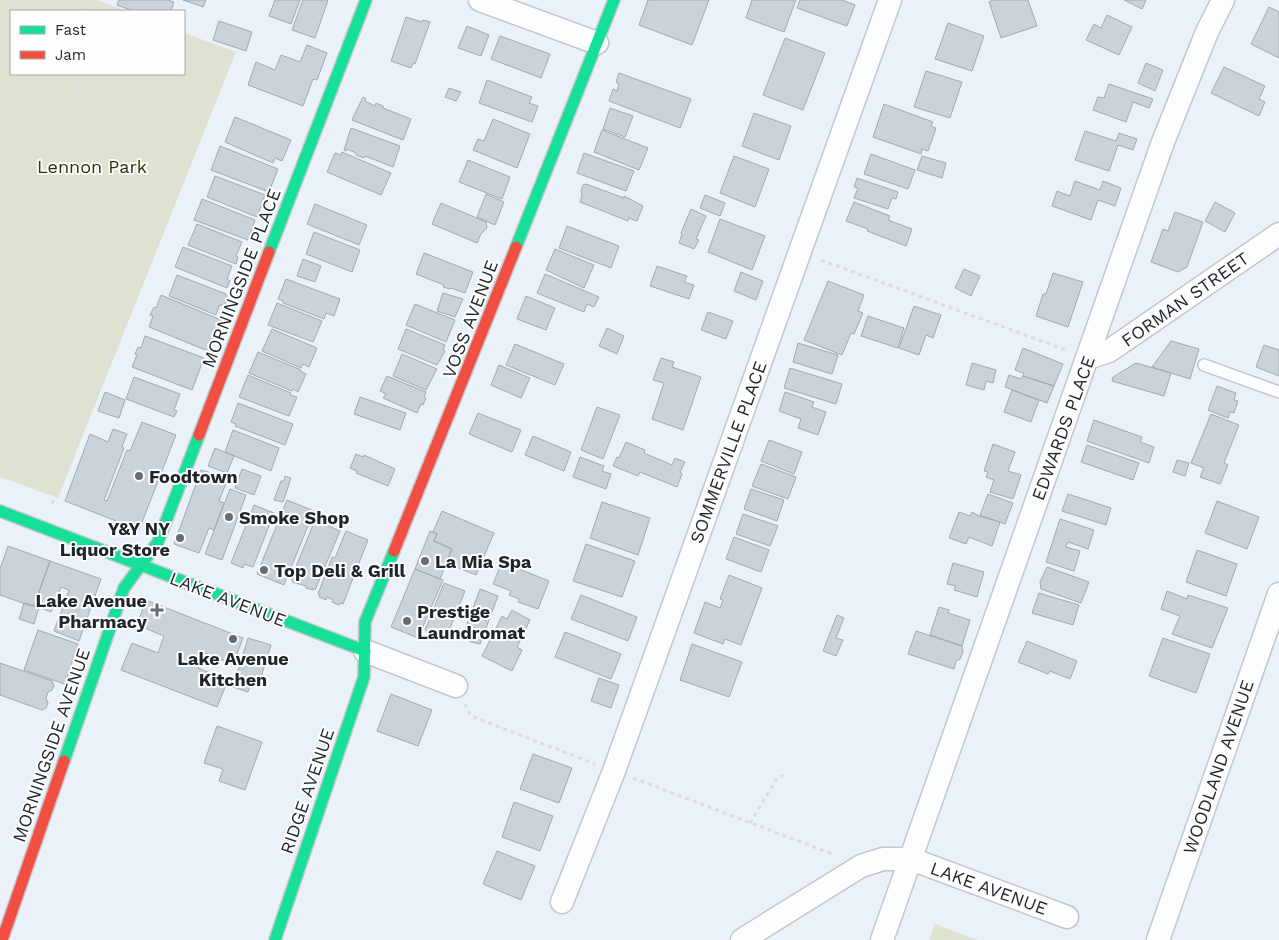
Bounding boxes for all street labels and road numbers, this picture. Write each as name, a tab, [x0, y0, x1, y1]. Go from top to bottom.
street label: MORNINGSIDE PLACE	[197, 185, 285, 371]
street label: FORMAN STREET	[1117, 247, 1253, 351]
street label: VOSS AVENUE	[438, 257, 502, 381]
street label: EDWARDS PLACE	[1027, 353, 1099, 503]
street label: SOMMERVILLE PLACE	[685, 358, 771, 546]
street label: LAKE AVENUE	[167, 567, 289, 631]
street label: MORNINGSIDE AVENUE	[8, 645, 94, 845]
street label: WOODLAND AVENUE	[1178, 677, 1258, 857]
street label: RIDGE AVENUE	[276, 725, 338, 857]
street label: LAKE AVENUE	[928, 857, 1050, 919]

